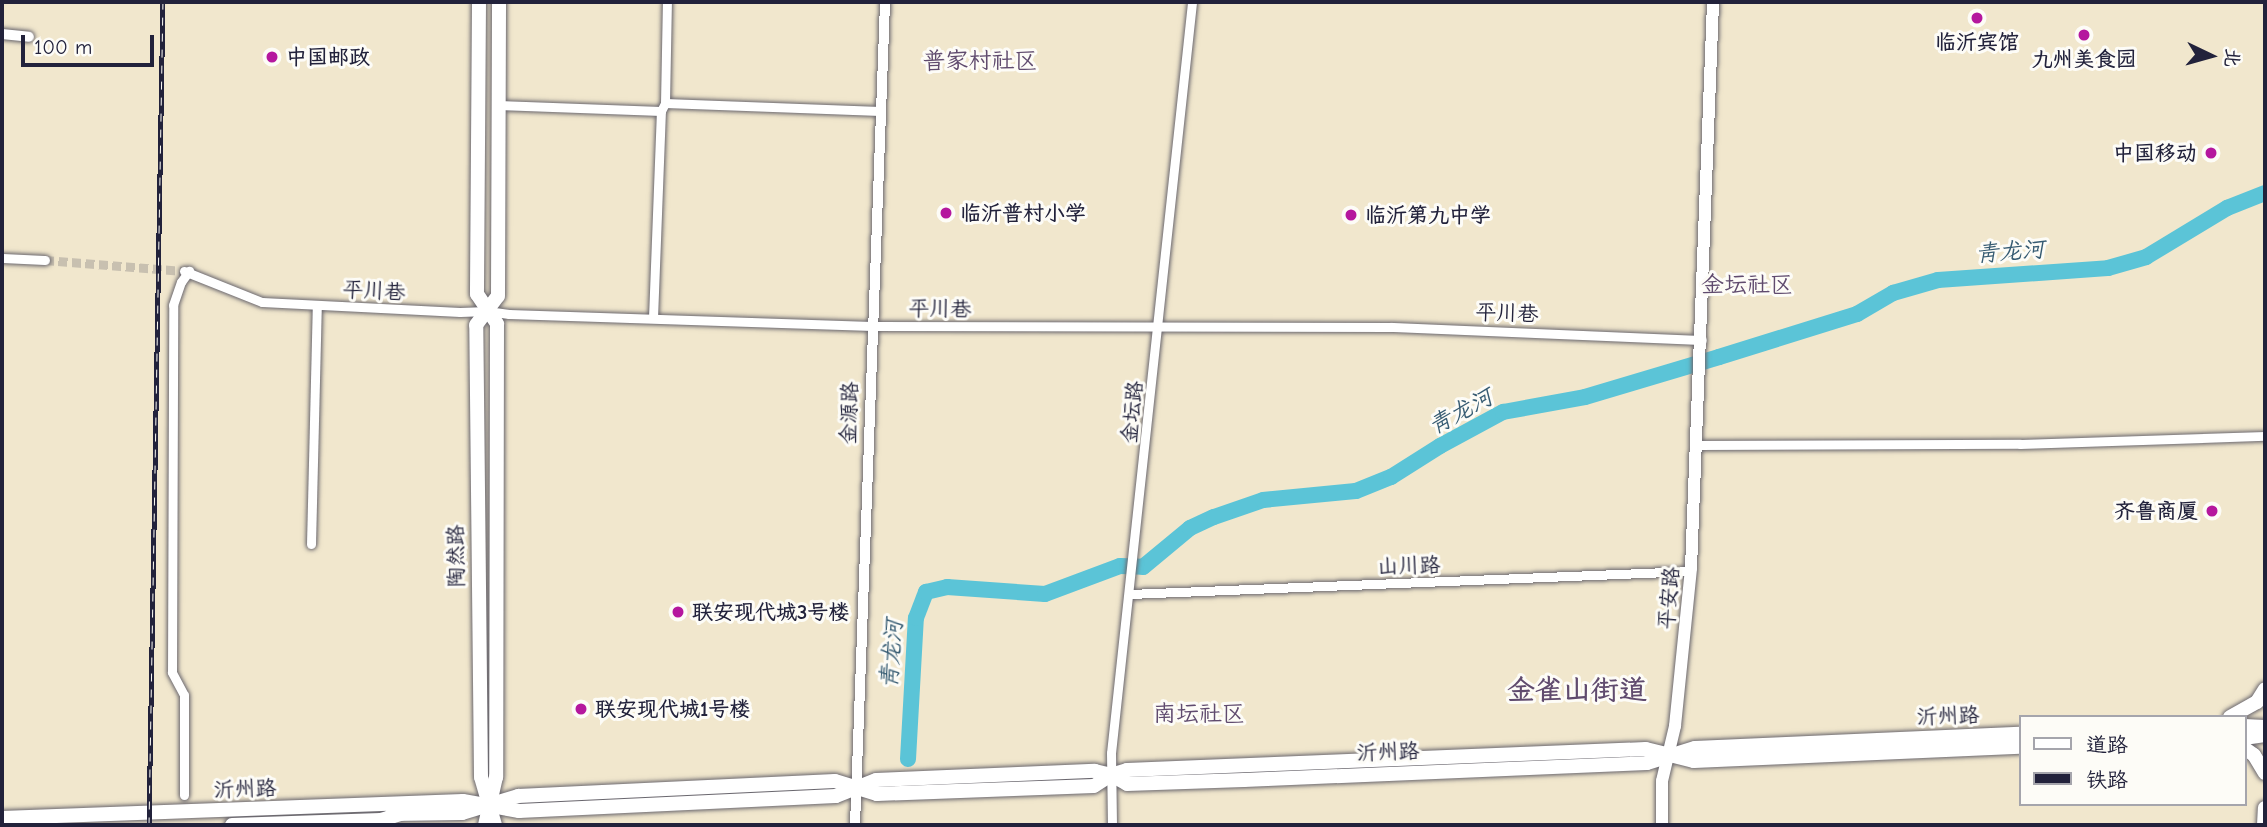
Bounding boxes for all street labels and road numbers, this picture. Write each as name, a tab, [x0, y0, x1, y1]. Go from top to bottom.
street label: 平川巷	[342, 277, 406, 305]
street label: 平川巷	[908, 296, 972, 322]
street label: 平川巷	[1475, 299, 1539, 327]
street label: 金坛路	[1116, 379, 1148, 445]
street label: 金源路	[835, 381, 863, 445]
street label: 陶然路	[443, 524, 469, 588]
street label: 山川路	[1377, 552, 1441, 580]
street label: 平安路	[1654, 566, 1684, 630]
street label: 沂州路	[1916, 702, 1980, 730]
street label: 沂州路	[1356, 738, 1420, 766]
street label: 沂州路	[213, 775, 277, 803]

